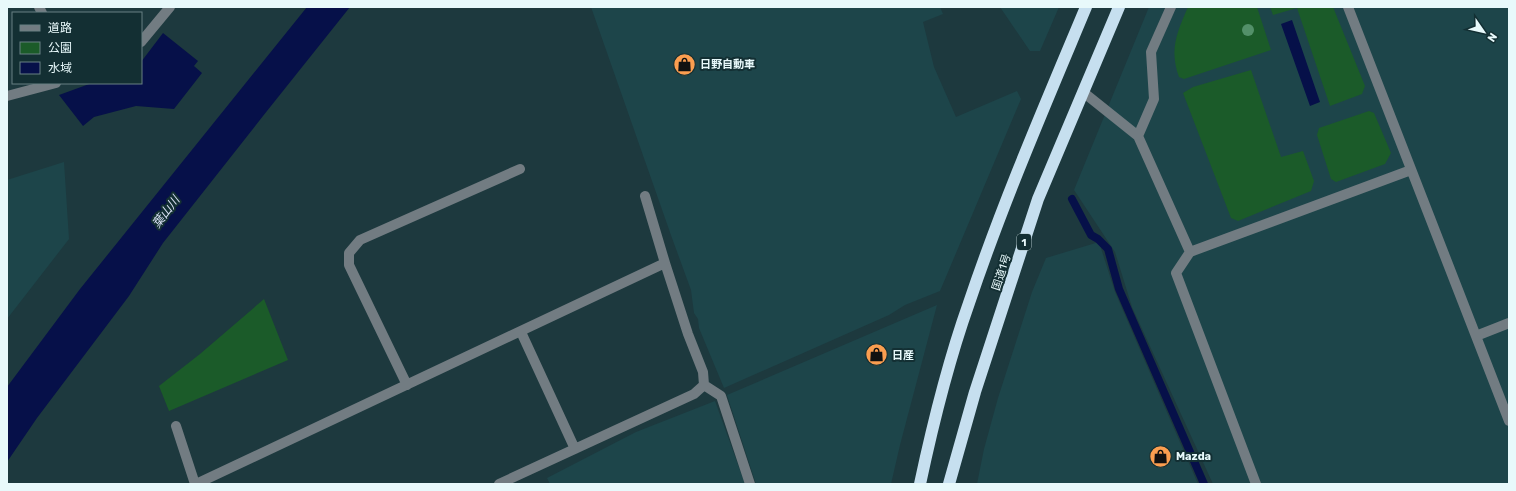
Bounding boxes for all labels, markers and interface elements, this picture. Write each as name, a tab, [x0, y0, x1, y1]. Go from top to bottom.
legend	[12, 12, 142, 84]
north arrow	[1464, 12, 1504, 52]
text: 道路	[48, 21, 72, 35]
text: N	[1484, 30, 1499, 44]
text: 公園	[48, 41, 72, 55]
shop icon: 日野自動車	[671, 51, 697, 77]
place label: 日野自動車	[700, 58, 755, 71]
text: 水域	[48, 61, 72, 75]
water label: 葉山川	[150, 192, 184, 231]
road number: 1	[1017, 234, 1031, 250]
street label: 国道1号	[989, 252, 1013, 292]
shop icon: 日産	[863, 342, 889, 368]
place label: 日産	[892, 349, 914, 362]
shop icon: Mazda	[1148, 443, 1174, 469]
place label: Mazda	[1176, 450, 1211, 463]

